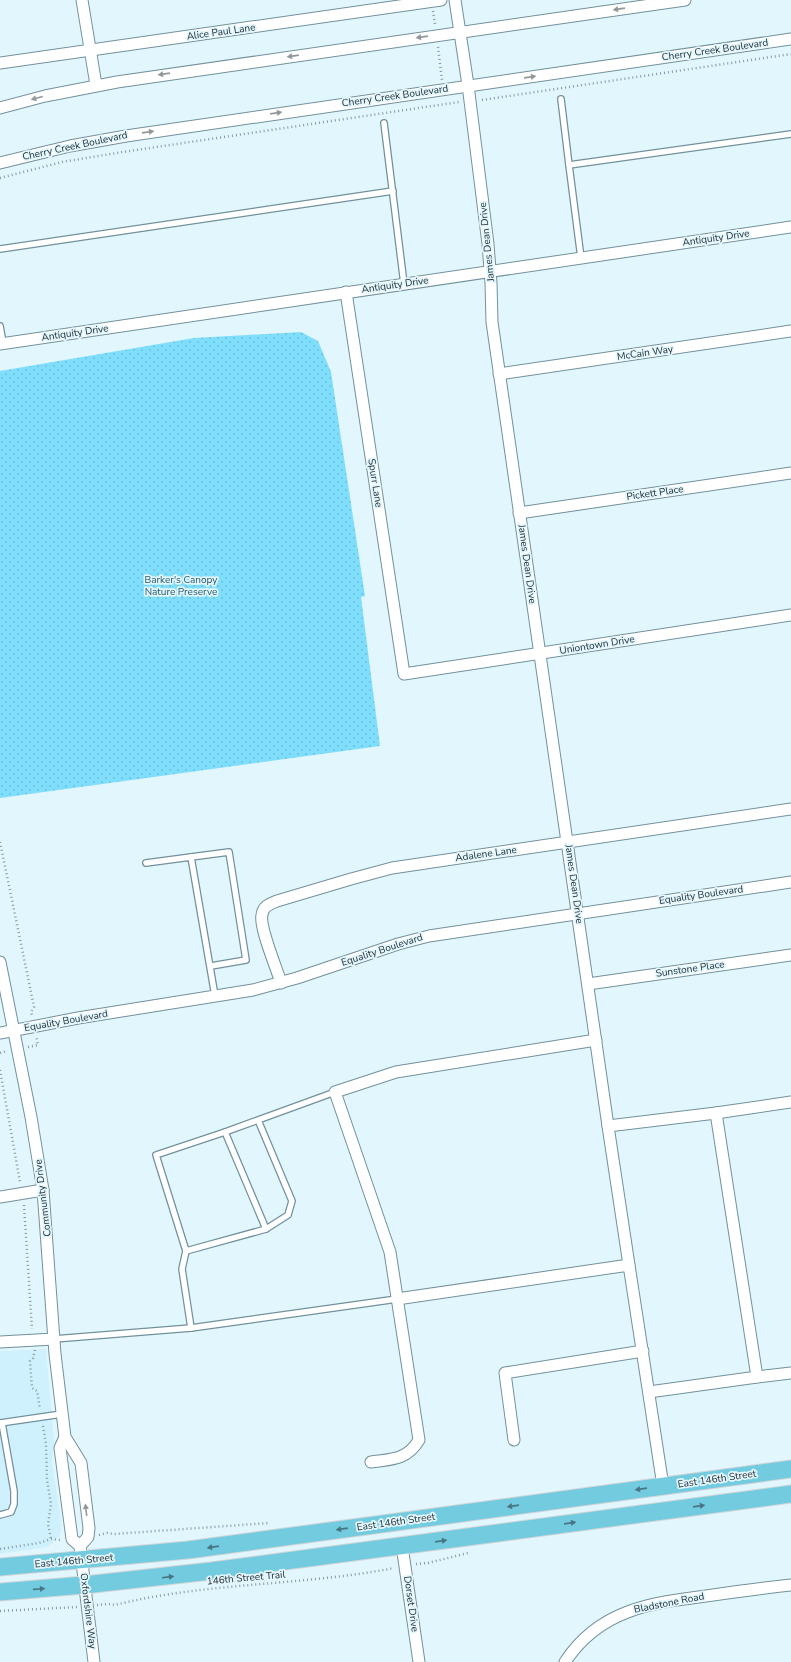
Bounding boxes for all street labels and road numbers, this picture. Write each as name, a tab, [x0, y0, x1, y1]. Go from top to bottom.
street label: Alice Paul Lane	[186, 20, 256, 44]
street label: Cherry Creek Boulevard	[661, 36, 769, 64]
street label: Cherry Creek Boulevard	[341, 82, 449, 110]
street label: Cherry Creek Boulevard	[21, 128, 129, 164]
street label: James Dean Drive	[476, 202, 498, 283]
street label: Antiquity Drive	[682, 226, 750, 250]
street label: Antiquity Drive	[361, 273, 429, 297]
street label: Antiquity Drive	[41, 321, 109, 345]
street label: McCain Way	[616, 342, 675, 364]
street label: Spurr Lane	[364, 458, 386, 508]
street label: Pickett Place	[626, 482, 684, 504]
street label: James Dean Drive	[514, 523, 539, 604]
street label: Uniontown Drive	[558, 632, 636, 658]
street label: Adalene Lane	[454, 843, 518, 865]
street label: James Dean Drive	[561, 843, 586, 924]
street label: Equality Boulevard	[658, 882, 744, 908]
street label: Equality Boulevard	[339, 930, 425, 970]
street label: Sunstone Place	[655, 957, 725, 981]
street label: Equality Boulevard	[23, 1007, 109, 1035]
street label: Community Drive	[31, 1159, 55, 1237]
street label: East 146th Street	[677, 1467, 758, 1491]
street label: East 146th Street	[356, 1510, 437, 1534]
street label: East 146th Street	[34, 1551, 114, 1571]
street label: 146th Street Trail	[206, 1568, 286, 1588]
street label: Oxfordshire Way	[76, 1572, 100, 1650]
street label: Dorset Drive	[400, 1575, 422, 1633]
street label: Bladstone Road	[633, 1589, 706, 1617]

